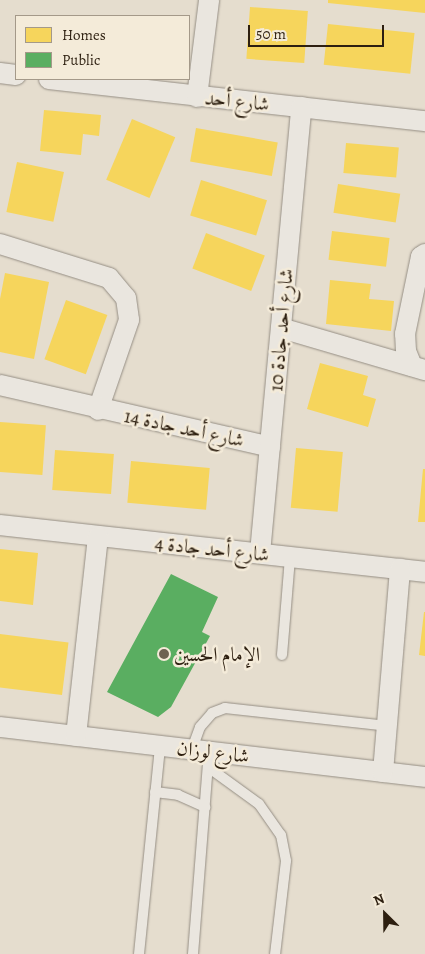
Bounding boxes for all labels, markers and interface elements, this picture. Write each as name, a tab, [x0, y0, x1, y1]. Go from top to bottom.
legend	[15, 15, 190, 80]
scale bar	[250, 15, 386, 47]
text: 50 m	[256, 24, 286, 44]
text: Homes	[62, 25, 106, 45]
text: Public	[62, 50, 100, 70]
street label: شارع أحد	[203, 86, 271, 116]
street label: شارع أحد جادة 10	[264, 267, 298, 393]
street label: شارع أحد جادة 14	[122, 404, 246, 452]
street label: شارع أحد جادة 4	[154, 531, 270, 567]
place label: الإمام الحسين	[174, 642, 260, 666]
marker: الإمام الحسين	[158, 648, 170, 660]
street label: شارع لوزان	[175, 736, 251, 768]
north arrow	[360, 889, 410, 939]
text: N	[371, 889, 387, 910]

